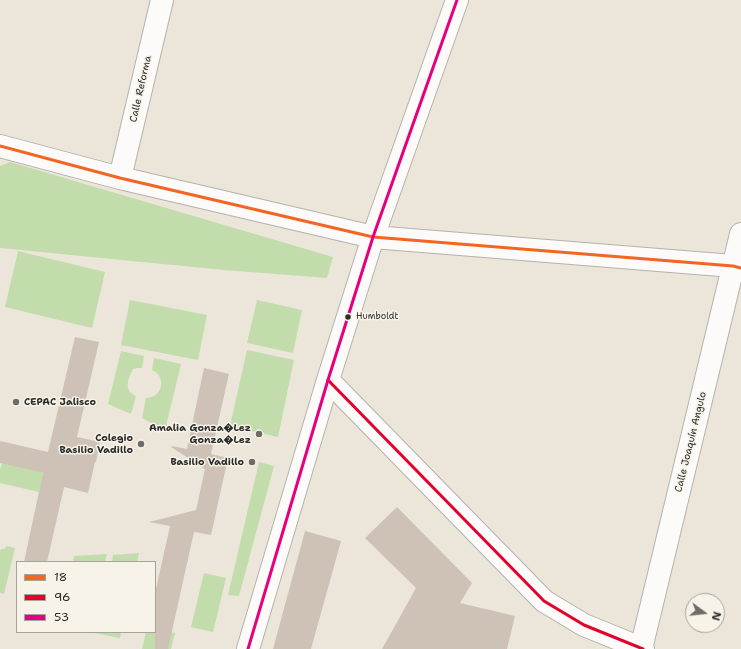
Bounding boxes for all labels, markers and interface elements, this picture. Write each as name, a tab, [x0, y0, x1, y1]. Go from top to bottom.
street label: Calle Reforma	[128, 55, 154, 123]
marker: Humboldt	[343, 312, 353, 322]
place label: Humboldt	[356, 312, 398, 322]
street label: Calle Joaquín Angulo	[673, 391, 709, 493]
place label: CEPAC Jalisco	[24, 396, 96, 408]
marker: CEPAC Jalisco	[11, 397, 21, 407]
place label: Amalia Gonza�Lez Gonza�Lez	[149, 422, 251, 446]
marker: Amalia Gonza�Lez Gonza�Lez	[254, 429, 264, 439]
place label: Colegio Basilio Vadillo	[59, 432, 133, 456]
marker: Colegio Basilio Vadillo	[136, 439, 146, 449]
place label: Basilio Vadillo	[170, 456, 244, 468]
marker: Basilio Vadillo	[247, 457, 257, 467]
legend	[16, 561, 156, 633]
text: 18	[54, 569, 67, 585]
text: 96	[54, 589, 71, 605]
north arrow	[685, 593, 725, 633]
text: 53	[54, 609, 69, 625]
text: N	[708, 610, 724, 622]

